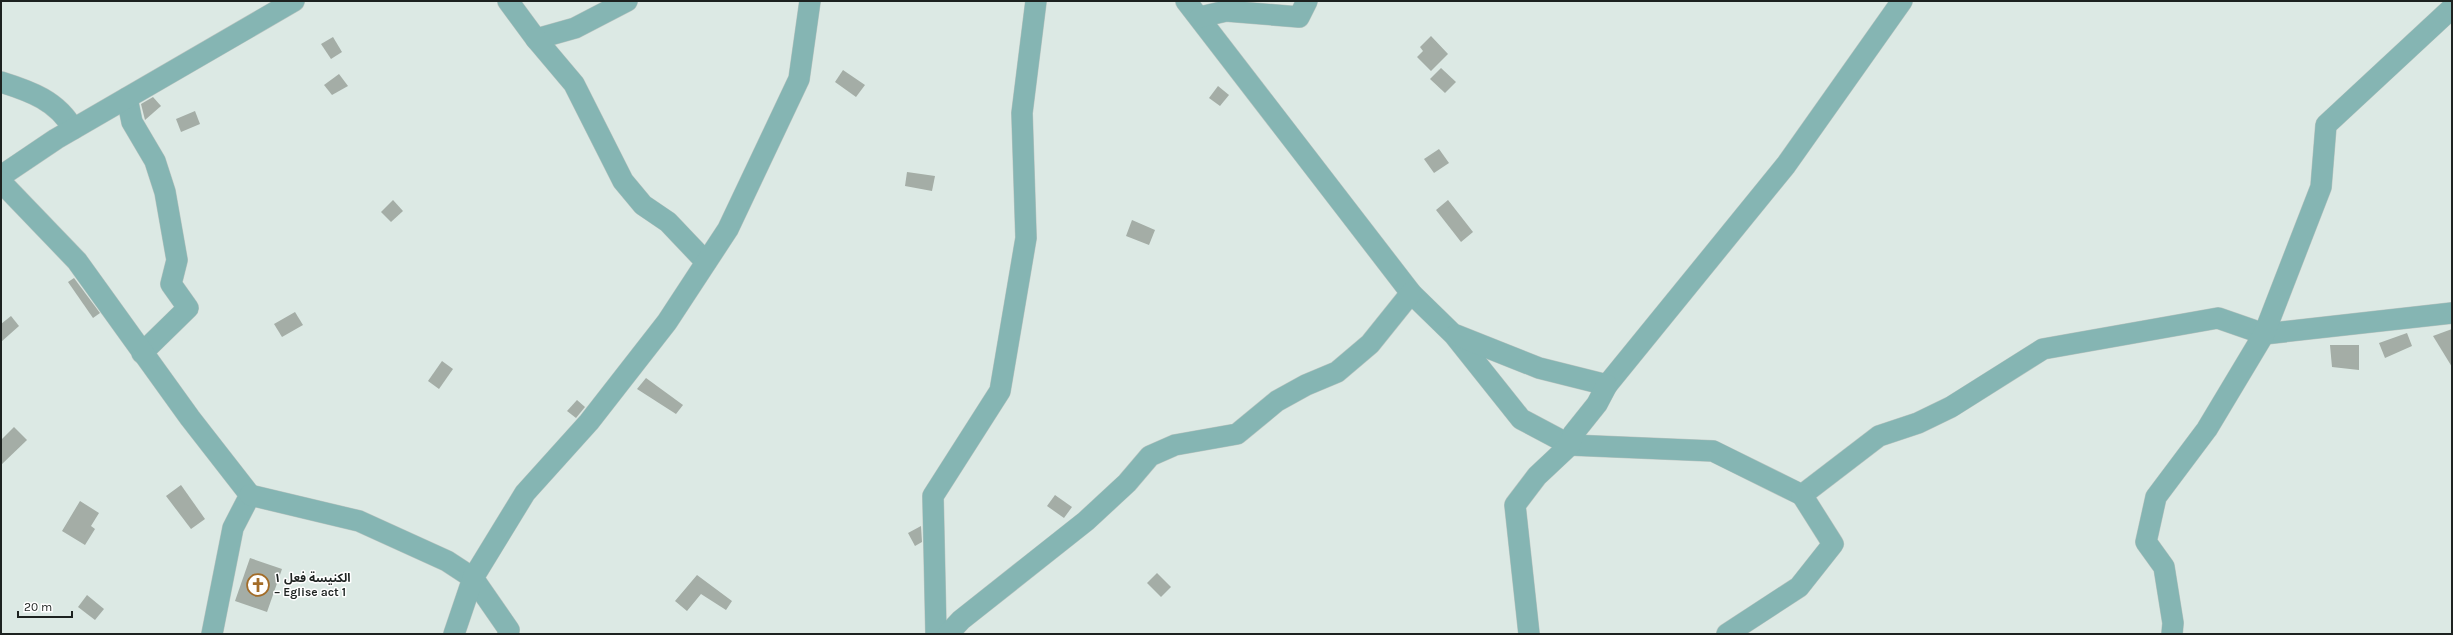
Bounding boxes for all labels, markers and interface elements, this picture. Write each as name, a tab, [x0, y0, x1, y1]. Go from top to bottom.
place label: الكنيسة فعل ۱ – Eglise act 1	[274, 571, 350, 599]
church icon: الكنيسة فعل ۱ – Eglise act 1	[245, 572, 271, 598]
scale bar	[18, 593, 72, 619]
text: 20 m	[24, 600, 52, 614]

